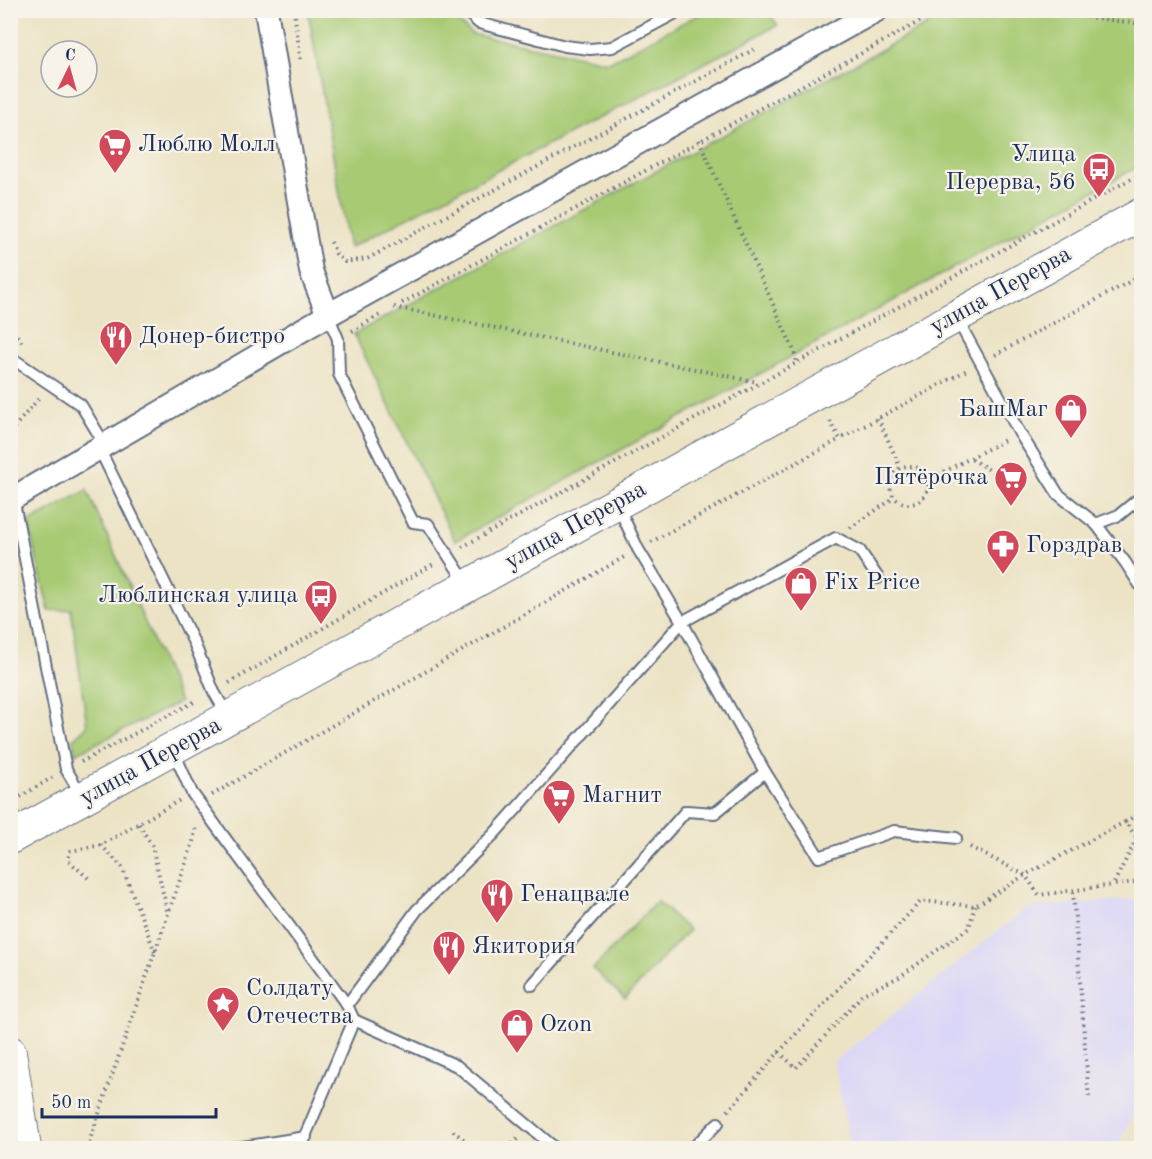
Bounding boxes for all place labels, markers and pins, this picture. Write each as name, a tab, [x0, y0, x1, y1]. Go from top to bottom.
supermarket icon: Люблю Молл	[97, 127, 133, 174]
place label: Люблю Молл	[138, 133, 275, 157]
place label: Улица Перерва, 56	[945, 143, 1076, 195]
bus stop icon: Улица Перерва, 56	[1081, 151, 1117, 198]
restaurant icon: Донер-бистро	[98, 319, 134, 366]
place label: Донер-бистро	[139, 325, 285, 349]
shop icon: БашМаг	[1053, 392, 1089, 439]
place label: БашМаг	[958, 398, 1048, 422]
supermarket icon: Пятёрочка	[993, 460, 1029, 507]
place label: Пятёрочка	[874, 466, 988, 490]
pharmacy icon: Горздрав	[985, 528, 1021, 575]
place label: Горздрав	[1026, 534, 1122, 558]
shop icon: Fix Price	[783, 565, 819, 612]
place label: Fix Price	[824, 571, 920, 595]
bus stop icon: Люблинская улица	[303, 578, 339, 625]
place label: Люблинская улица	[98, 584, 298, 608]
supermarket icon: Магнит	[541, 778, 577, 825]
place label: Магнит	[582, 784, 662, 808]
restaurant icon: Генацвале	[479, 877, 515, 924]
place label: Генацвале	[520, 883, 630, 907]
restaurant icon: Якитория	[431, 929, 467, 976]
place label: Якитория	[472, 935, 576, 959]
place label: Солдату Отечества	[246, 977, 354, 1029]
place icon: Солдату Отечества	[205, 985, 241, 1032]
shop icon: Ozon	[499, 1007, 535, 1054]
place label: Ozon	[540, 1013, 592, 1037]

